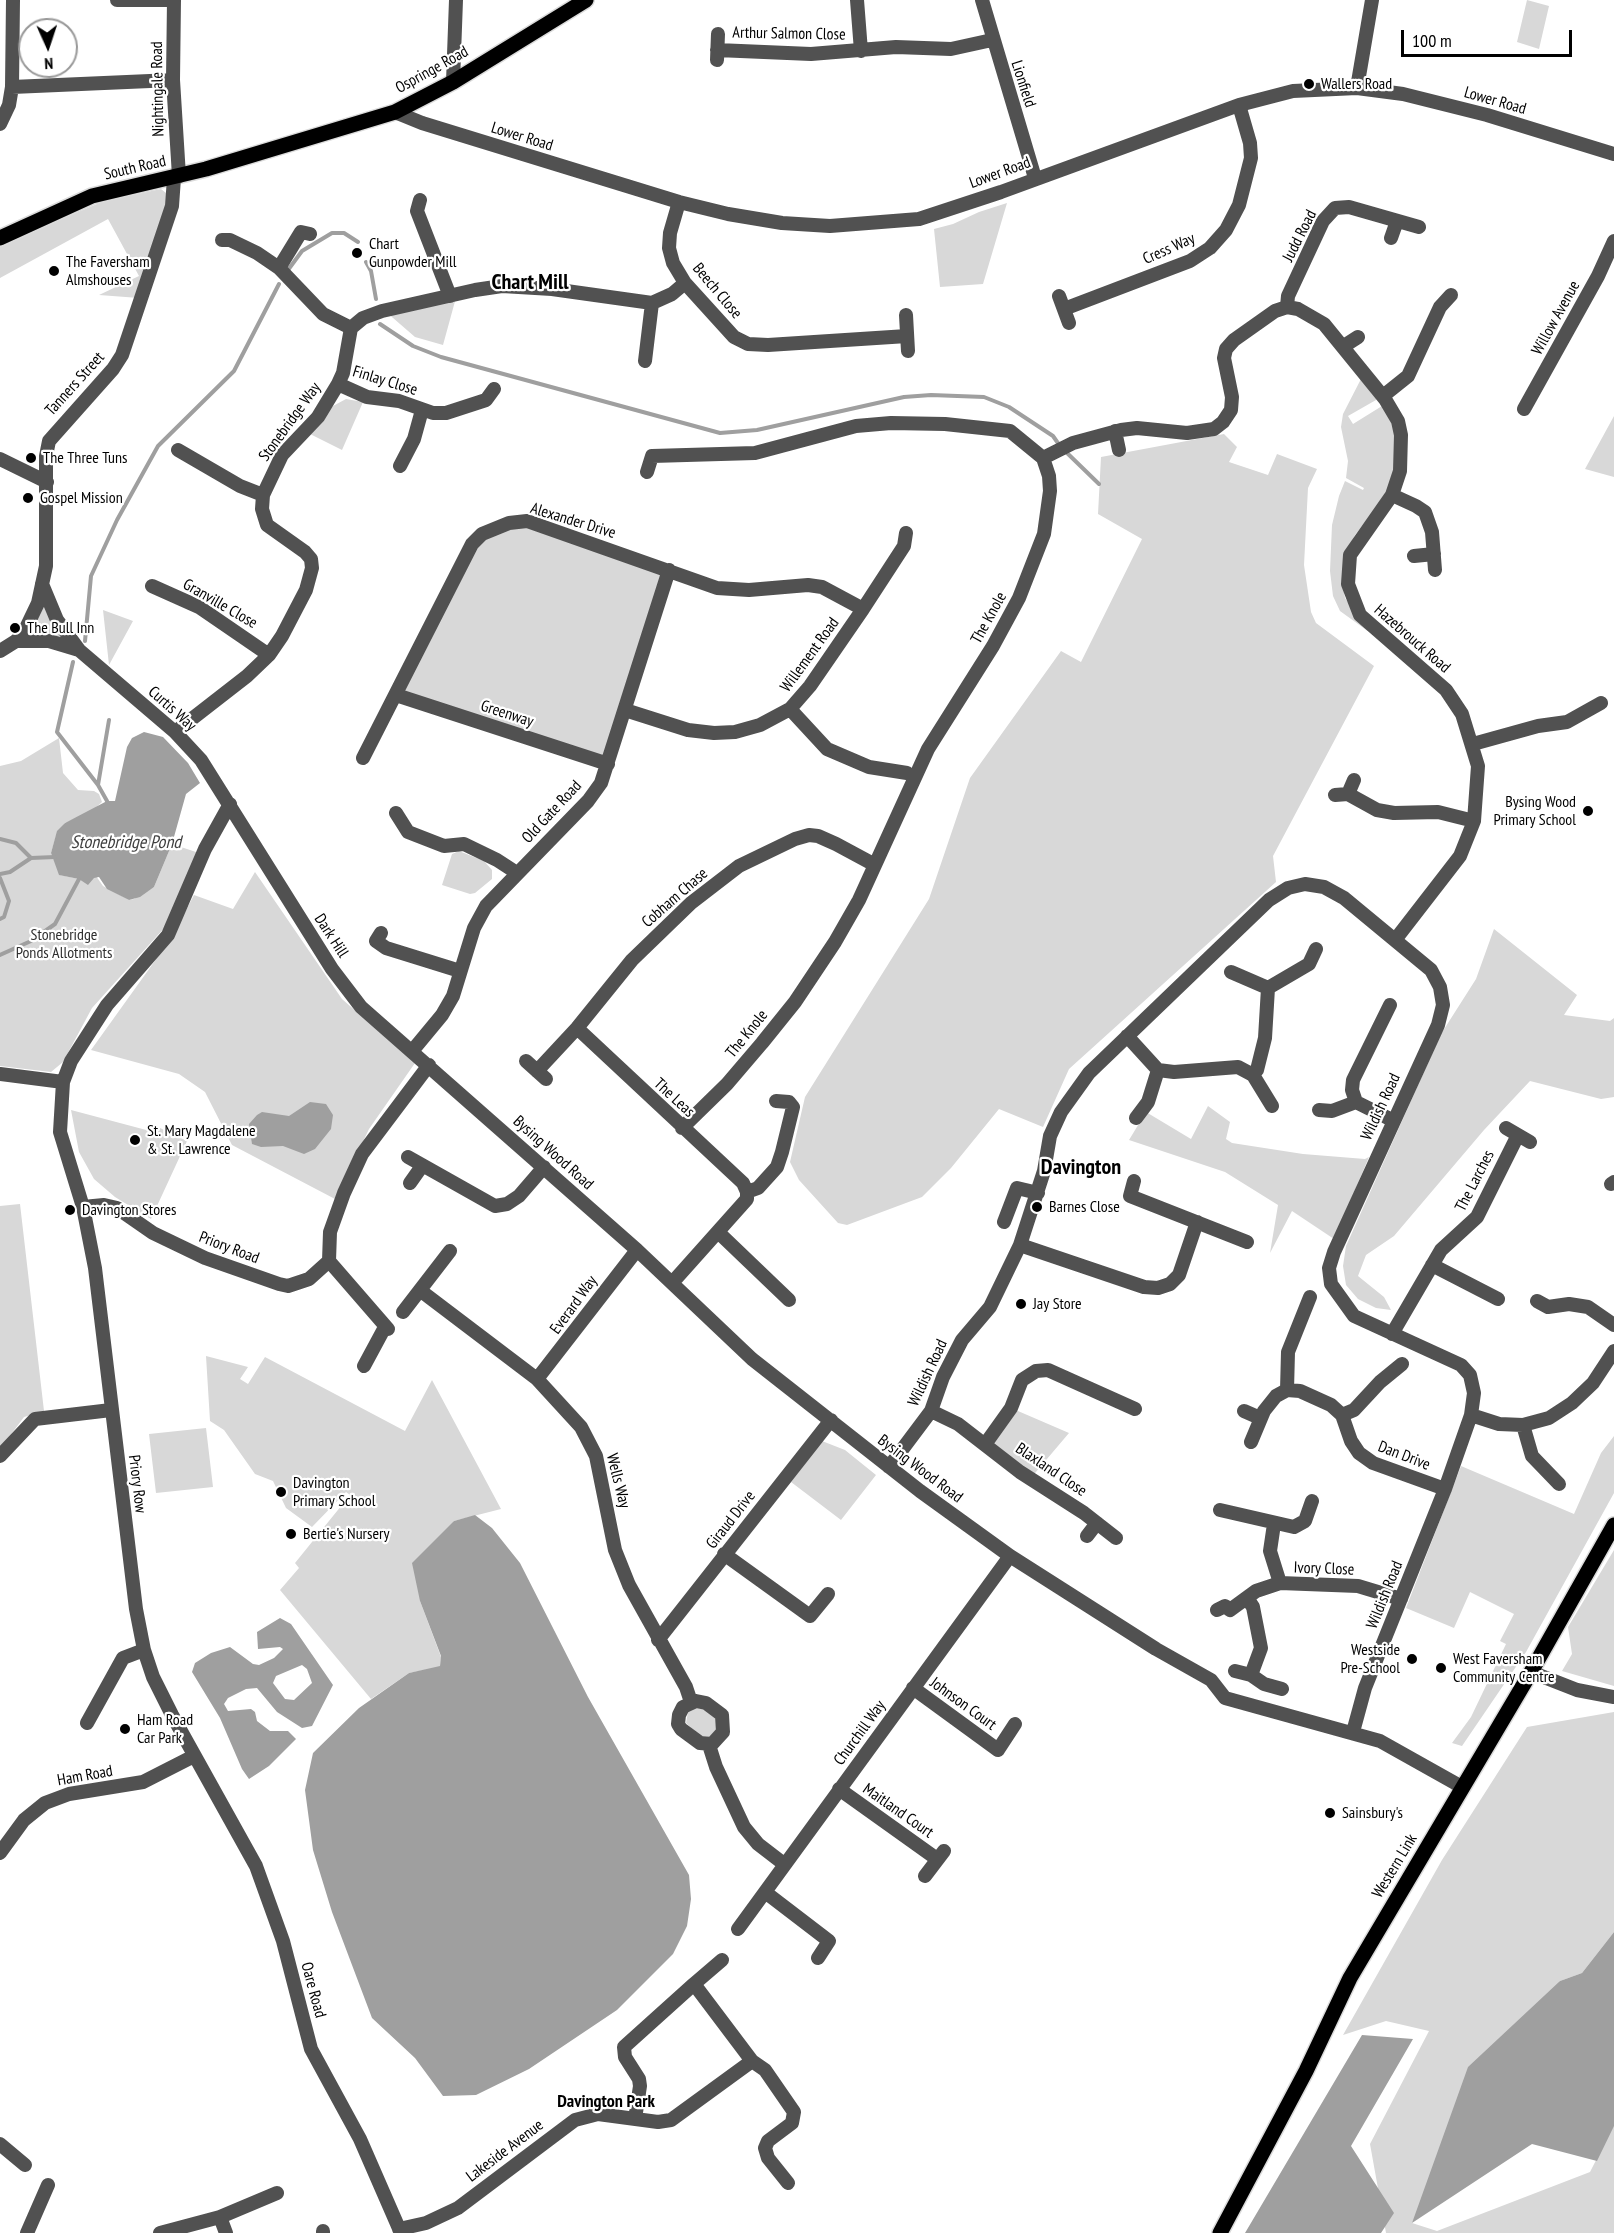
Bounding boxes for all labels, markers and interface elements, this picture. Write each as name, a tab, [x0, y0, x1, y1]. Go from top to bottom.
north arrow	[18, 18, 78, 78]
scale bar	[1404, 18, 1575, 56]
street label: Arthur Salmon Close	[732, 23, 846, 45]
text: 100 m	[1412, 29, 1452, 52]
street label: Nightingale Road	[148, 41, 168, 137]
street label: Ospringe Road	[392, 42, 472, 98]
text: N	[44, 54, 54, 74]
street label: Lionfield	[1006, 58, 1040, 110]
place label: Wallers Road	[1321, 74, 1392, 94]
marker: Wallers Road	[1302, 77, 1316, 91]
street label: Lower Road	[1462, 83, 1528, 119]
street label: Lower Road	[489, 119, 555, 155]
street label: South Road	[102, 152, 168, 184]
street label: Lower Road	[967, 153, 1033, 193]
street label: Judd Road	[1279, 207, 1321, 265]
street label: Cress Way	[1140, 229, 1198, 269]
place label: Chart Gunpowder Mill	[369, 234, 456, 272]
marker: Chart Gunpowder Mill	[350, 246, 364, 260]
place label: The Faversham Almshouses	[66, 252, 150, 290]
street label: Beech Close	[688, 259, 746, 323]
marker: The Faversham Almshouses	[47, 264, 61, 278]
district label: Chart Mill	[491, 270, 569, 296]
street label: Willow Avenue	[1528, 278, 1584, 358]
street label: Tanners Street	[41, 348, 109, 420]
street label: Finlay Close	[350, 362, 420, 400]
street label: Stonebridge Way	[255, 379, 325, 465]
place label: The Three Tuns	[43, 448, 127, 468]
marker: The Three Tuns	[24, 451, 38, 465]
place label: Gospel Mission	[40, 488, 123, 508]
marker: Gospel Mission	[21, 491, 35, 505]
street label: Alexander Drive	[528, 499, 618, 543]
street label: Granville Close	[179, 575, 261, 633]
street label: The Knole	[967, 589, 1011, 647]
street label: Hazebrouck Road	[1370, 601, 1454, 677]
street label: Willement Road	[777, 614, 843, 696]
place label: The Bull Inn	[27, 618, 94, 638]
marker: The Bull Inn	[8, 621, 22, 635]
street label: Curtis Way	[144, 682, 200, 736]
street label: Greenway	[478, 696, 536, 732]
street label: Old Gate Road	[518, 777, 586, 847]
place label: Bysing Wood Primary School	[1494, 792, 1576, 830]
marker: Bysing Wood Primary School	[1581, 804, 1595, 818]
water label: Stonebridge Pond	[71, 832, 181, 854]
street label: Cobham Chase	[638, 864, 712, 932]
street label: Dark Hill	[310, 911, 352, 961]
park label: Stonebridge Ponds Allotments	[16, 925, 112, 963]
street label: The Knole	[722, 1006, 772, 1062]
street label: Wildish Road	[1357, 1071, 1405, 1143]
street label: The Leas	[650, 1074, 698, 1122]
street label: Bysing Wood Road	[509, 1112, 597, 1194]
place label: St. Mary Magdalene & St. Lawrence	[147, 1121, 256, 1159]
marker: St. Mary Magdalene & St. Lawrence	[128, 1133, 142, 1147]
street label: The Larches	[1451, 1147, 1499, 1215]
district label: Davington	[1041, 1155, 1121, 1181]
place label: Barnes Close	[1049, 1197, 1120, 1217]
place label: Davington Stores	[82, 1200, 176, 1220]
marker: Barnes Close	[1030, 1200, 1044, 1214]
marker: Davington Stores	[63, 1203, 77, 1217]
street label: Priory Road	[196, 1228, 262, 1268]
street label: Everard Way	[546, 1272, 602, 1338]
place label: Jay Store	[1033, 1294, 1082, 1314]
marker: Jay Store	[1014, 1297, 1028, 1311]
street label: Wildish Road	[904, 1337, 952, 1409]
street label: Bysing Wood Road	[874, 1431, 966, 1507]
street label: Dan Drive	[1375, 1437, 1433, 1475]
street label: Blaxland Close	[1012, 1439, 1090, 1501]
street label: Wells Way	[602, 1452, 634, 1510]
street label: Priory Row	[124, 1454, 150, 1514]
place label: Davington Primary School	[293, 1473, 375, 1511]
marker: Davington Primary School	[274, 1485, 288, 1499]
street label: Giraud Drive	[702, 1487, 760, 1553]
place label: Bertie's Nursery	[303, 1524, 389, 1544]
marker: Bertie's Nursery	[284, 1527, 298, 1541]
street label: Ivory Close	[1293, 1558, 1355, 1580]
street label: Wildish Road	[1363, 1558, 1407, 1632]
place label: Westside Pre-School	[1340, 1640, 1400, 1678]
place label: West Faversham Community Centre	[1453, 1649, 1555, 1687]
marker: Westside Pre-School	[1405, 1652, 1419, 1666]
marker: West Faversham Community Centre	[1434, 1661, 1448, 1675]
street label: Johnson Court	[926, 1673, 1000, 1735]
street label: Churchill Way	[830, 1697, 890, 1769]
place label: Ham Road Car Park	[137, 1710, 193, 1748]
marker: Ham Road Car Park	[118, 1722, 132, 1736]
street label: Ham Road	[56, 1762, 114, 1790]
street label: Maitland Court	[859, 1780, 937, 1842]
place label: Sainsbury's	[1342, 1803, 1403, 1823]
marker: Sainsbury's	[1323, 1806, 1337, 1820]
street label: Western Link	[1368, 1831, 1422, 1901]
street label: Oare Road	[296, 1960, 330, 2020]
district label: Davington Park	[557, 2091, 655, 2113]
street label: Lakeside Avenue	[463, 2116, 547, 2186]

